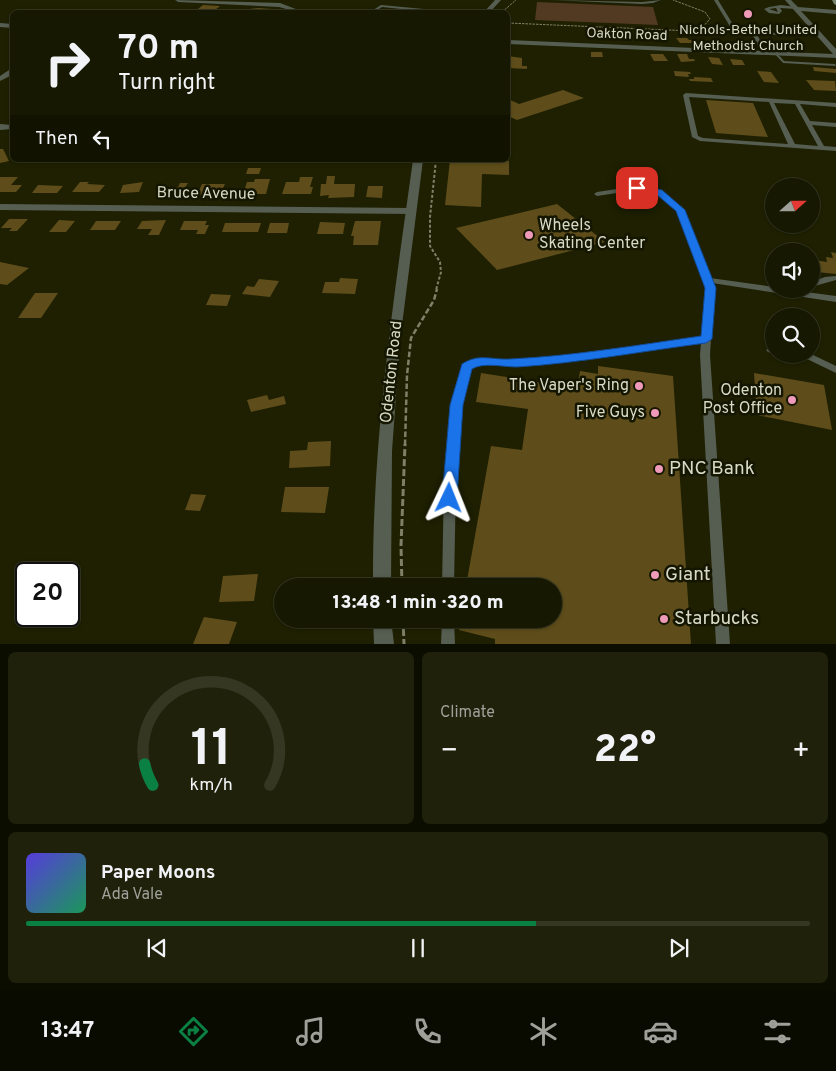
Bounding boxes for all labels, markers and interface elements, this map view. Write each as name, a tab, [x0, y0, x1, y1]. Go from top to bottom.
marker: Nichols-Bethel United Methodist Church	[742, 8, 754, 20]
place label: Nichols-Bethel United Methodist Church	[679, 22, 817, 55]
street label: Oakton Road	[586, 25, 668, 45]
text: 70 m	[118, 27, 199, 71]
icon: right	[35, 30, 100, 95]
text: Turn right	[118, 70, 215, 97]
icon: left	[88, 125, 116, 153]
text: Then	[35, 127, 78, 151]
pin	[616, 167, 658, 209]
icon: arrive	[623, 174, 651, 202]
north arrow	[765, 178, 820, 232]
map controls	[765, 178, 820, 363]
street label: Bruce Avenue	[156, 183, 256, 205]
place label: Wheels Skating Center	[539, 216, 646, 254]
marker: Wheels Skating Center	[523, 229, 535, 241]
button: sound	[765, 243, 820, 298]
button: search	[765, 308, 820, 363]
street label: Odenton Road	[377, 320, 407, 424]
place label: The Vaper's Ring	[509, 376, 629, 396]
marker: The Vaper's Ring	[633, 380, 645, 392]
place label: Odenton Post Office	[703, 381, 782, 419]
marker: Odenton Post Office	[786, 394, 798, 406]
place label: Five Guys	[576, 403, 645, 423]
marker: Five Guys	[649, 407, 661, 419]
place label: PNC Bank	[669, 457, 755, 481]
marker: PNC Bank	[653, 463, 665, 475]
position arrow	[422, 471, 474, 523]
speed limit sign: 20	[15, 562, 80, 627]
place label: Giant	[665, 563, 711, 587]
marker: Giant	[649, 569, 661, 581]
text: 13:48 · 1 min · 320 m	[333, 591, 503, 615]
place label: Starbucks	[674, 607, 759, 631]
marker: Starbucks	[658, 613, 670, 625]
text: Climate	[440, 703, 495, 723]
text: 11	[190, 718, 232, 784]
text: 22°	[594, 727, 656, 776]
text: −	[440, 734, 458, 770]
text: +	[792, 734, 810, 770]
text: km/h	[189, 774, 233, 797]
text: Paper Moons	[101, 861, 215, 885]
text: Ada Vale	[101, 885, 163, 905]
icon: previous	[143, 934, 171, 962]
icon: pause	[404, 934, 432, 962]
icon: next	[665, 934, 693, 962]
icon: directions	[176, 1014, 211, 1049]
icon: music	[293, 1014, 328, 1049]
icon: phone	[410, 1014, 445, 1049]
icon: climate	[526, 1014, 561, 1049]
icon: car	[643, 1014, 678, 1049]
icon: filters	[760, 1014, 795, 1049]
text: 13:47	[41, 1018, 94, 1045]

